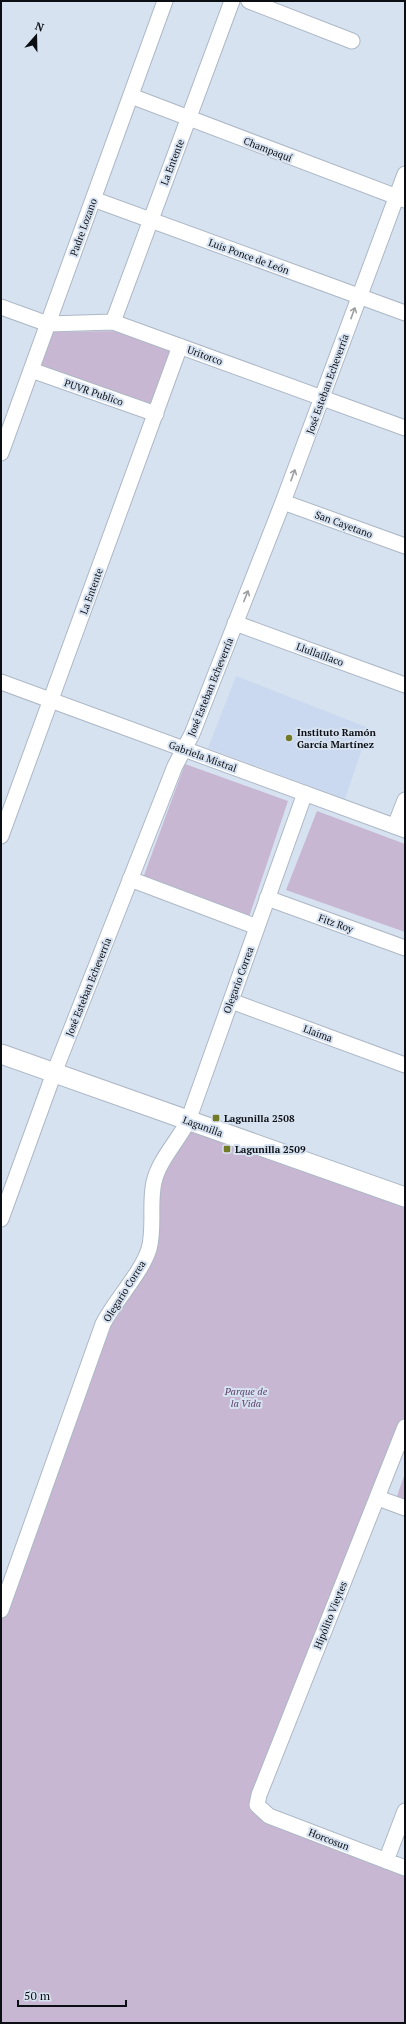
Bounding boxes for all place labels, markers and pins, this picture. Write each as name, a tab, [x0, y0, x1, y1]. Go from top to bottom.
place label: Instituto Ramón García Martínez	[297, 726, 377, 751]
marker: Instituto Ramón García Martínez	[284, 733, 294, 743]
place label: Lagunilla 2508	[224, 1112, 295, 1125]
marker: Lagunilla 2508	[211, 1113, 221, 1123]
place label: Lagunilla 2509	[235, 1143, 306, 1156]
marker: Lagunilla 2509	[222, 1144, 232, 1154]

